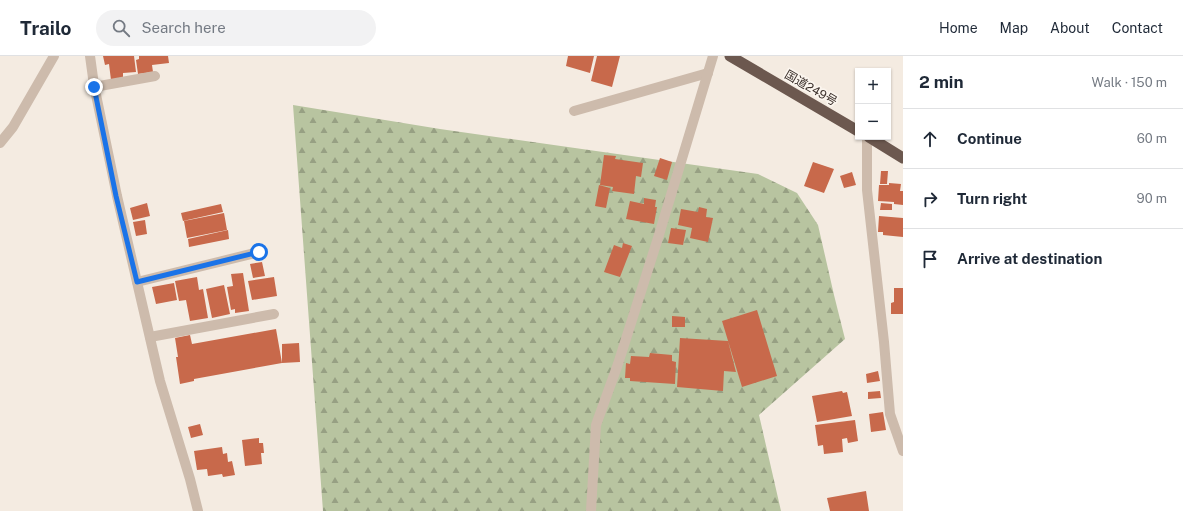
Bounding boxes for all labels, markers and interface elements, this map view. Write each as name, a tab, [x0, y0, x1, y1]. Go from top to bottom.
search box	[96, 10, 376, 46]
text: Trailo	[20, 17, 72, 39]
icon: search	[110, 17, 132, 39]
text: Search here	[142, 19, 226, 36]
text: Home	[939, 20, 978, 36]
text: Map	[1000, 20, 1028, 36]
text: About	[1050, 20, 1090, 36]
text: Contact	[1112, 20, 1163, 36]
street label: 国道249号	[782, 67, 840, 109]
map controls	[855, 68, 891, 140]
button: +	[855, 68, 891, 104]
text: 2 min	[919, 72, 964, 92]
text: Walk · 150 m	[1092, 75, 1167, 90]
route end	[85, 78, 103, 96]
button: −	[855, 104, 891, 140]
icon: ahead	[919, 128, 941, 150]
text: Continue	[957, 130, 1022, 147]
text: 60 m	[1137, 131, 1167, 146]
icon: right	[919, 188, 941, 210]
text: Turn right	[957, 190, 1027, 207]
text: 90 m	[1137, 191, 1167, 206]
route start	[250, 243, 268, 261]
icon: arrive	[919, 248, 941, 270]
text: Arrive at destination	[957, 250, 1102, 267]

